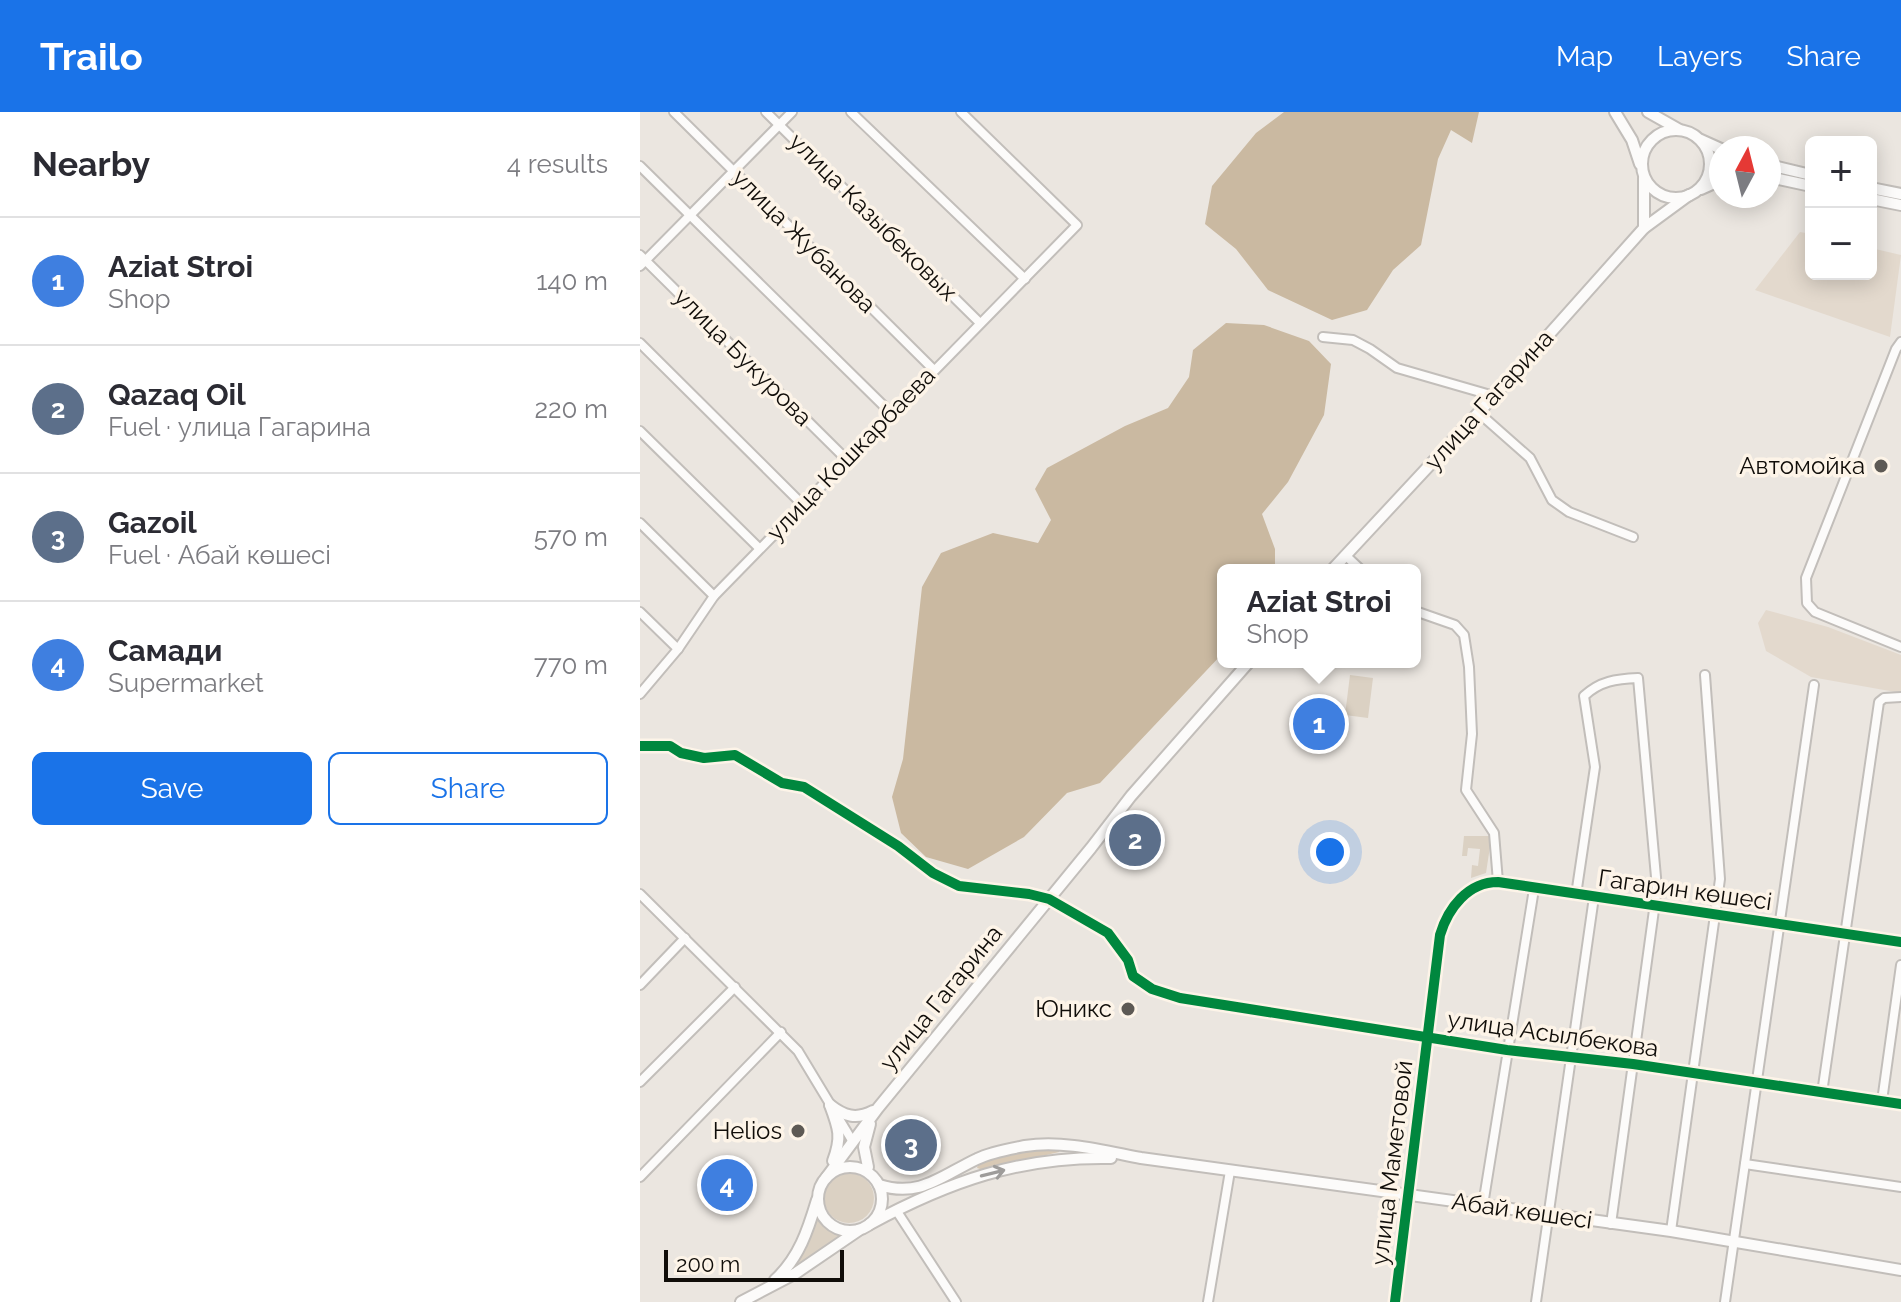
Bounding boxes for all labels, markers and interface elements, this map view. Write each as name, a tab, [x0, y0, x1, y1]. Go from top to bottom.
text: Trailo	[40, 34, 143, 79]
text: Map	[1556, 40, 1613, 73]
text: Layers	[1657, 40, 1743, 73]
text: Share	[1787, 40, 1861, 73]
street label: улица Казыбековых	[783, 127, 963, 307]
north arrow	[1709, 136, 1781, 208]
map controls	[1805, 136, 1877, 280]
button: +	[1805, 136, 1877, 208]
text: Nearby	[32, 144, 150, 184]
text: 4 results	[507, 149, 608, 179]
street label: улица Жубанова	[726, 163, 882, 319]
button: −	[1805, 208, 1877, 280]
text: Aziat Stroi	[108, 249, 253, 284]
text: 1	[52, 266, 64, 296]
text: 140 m	[536, 266, 608, 296]
street label: улица Букурова	[668, 282, 818, 432]
text: Shop	[108, 284, 170, 314]
street label: улица Гагарина	[1418, 324, 1559, 476]
street label: улица Кошкарбаева	[760, 361, 941, 546]
text: Qazaq Oil	[108, 377, 246, 412]
text: 2	[51, 394, 65, 424]
text: 220 m	[534, 394, 608, 424]
text: Fuel · улица Гагарина	[108, 412, 371, 442]
place label: Автомойка	[1739, 451, 1865, 480]
marker: Автомойка	[1872, 457, 1890, 475]
text: Gazoil	[108, 505, 197, 540]
text: 3	[51, 522, 65, 552]
text: 570 m	[534, 522, 608, 552]
text: Fuel · Абай көшесі	[108, 540, 331, 570]
popup	[1217, 564, 1421, 668]
text: Aziat Stroi	[1246, 584, 1392, 619]
text: Shop	[1246, 619, 1309, 649]
text: Самади	[108, 633, 222, 668]
text: 4	[51, 650, 65, 680]
text: 770 m	[534, 650, 608, 680]
text: Supermarket	[108, 668, 264, 698]
pin: 1	[1293, 694, 1345, 754]
button: Save	[32, 752, 312, 825]
button: Share	[328, 752, 608, 825]
pin: 2	[1109, 810, 1161, 870]
your location	[1310, 832, 1350, 872]
street label: Гагарин көшесі	[1596, 863, 1774, 916]
street label: улица Гагарина	[873, 919, 1008, 1076]
place label: Юникс	[1035, 994, 1112, 1023]
marker: Юникс	[1119, 1000, 1137, 1018]
street label: улица Асылбекова	[1446, 1004, 1661, 1063]
street label: улица Маметовой	[1365, 1059, 1418, 1267]
pin: 3	[885, 1115, 937, 1175]
place label: Helios	[713, 1116, 782, 1145]
marker: Helios	[789, 1122, 807, 1140]
pin: 4	[701, 1155, 753, 1215]
one-way arrow	[979, 1164, 1005, 1179]
street label: Абай көшесі	[1450, 1186, 1594, 1235]
scale bar	[664, 1246, 844, 1282]
text: 200 m	[676, 1251, 740, 1277]

